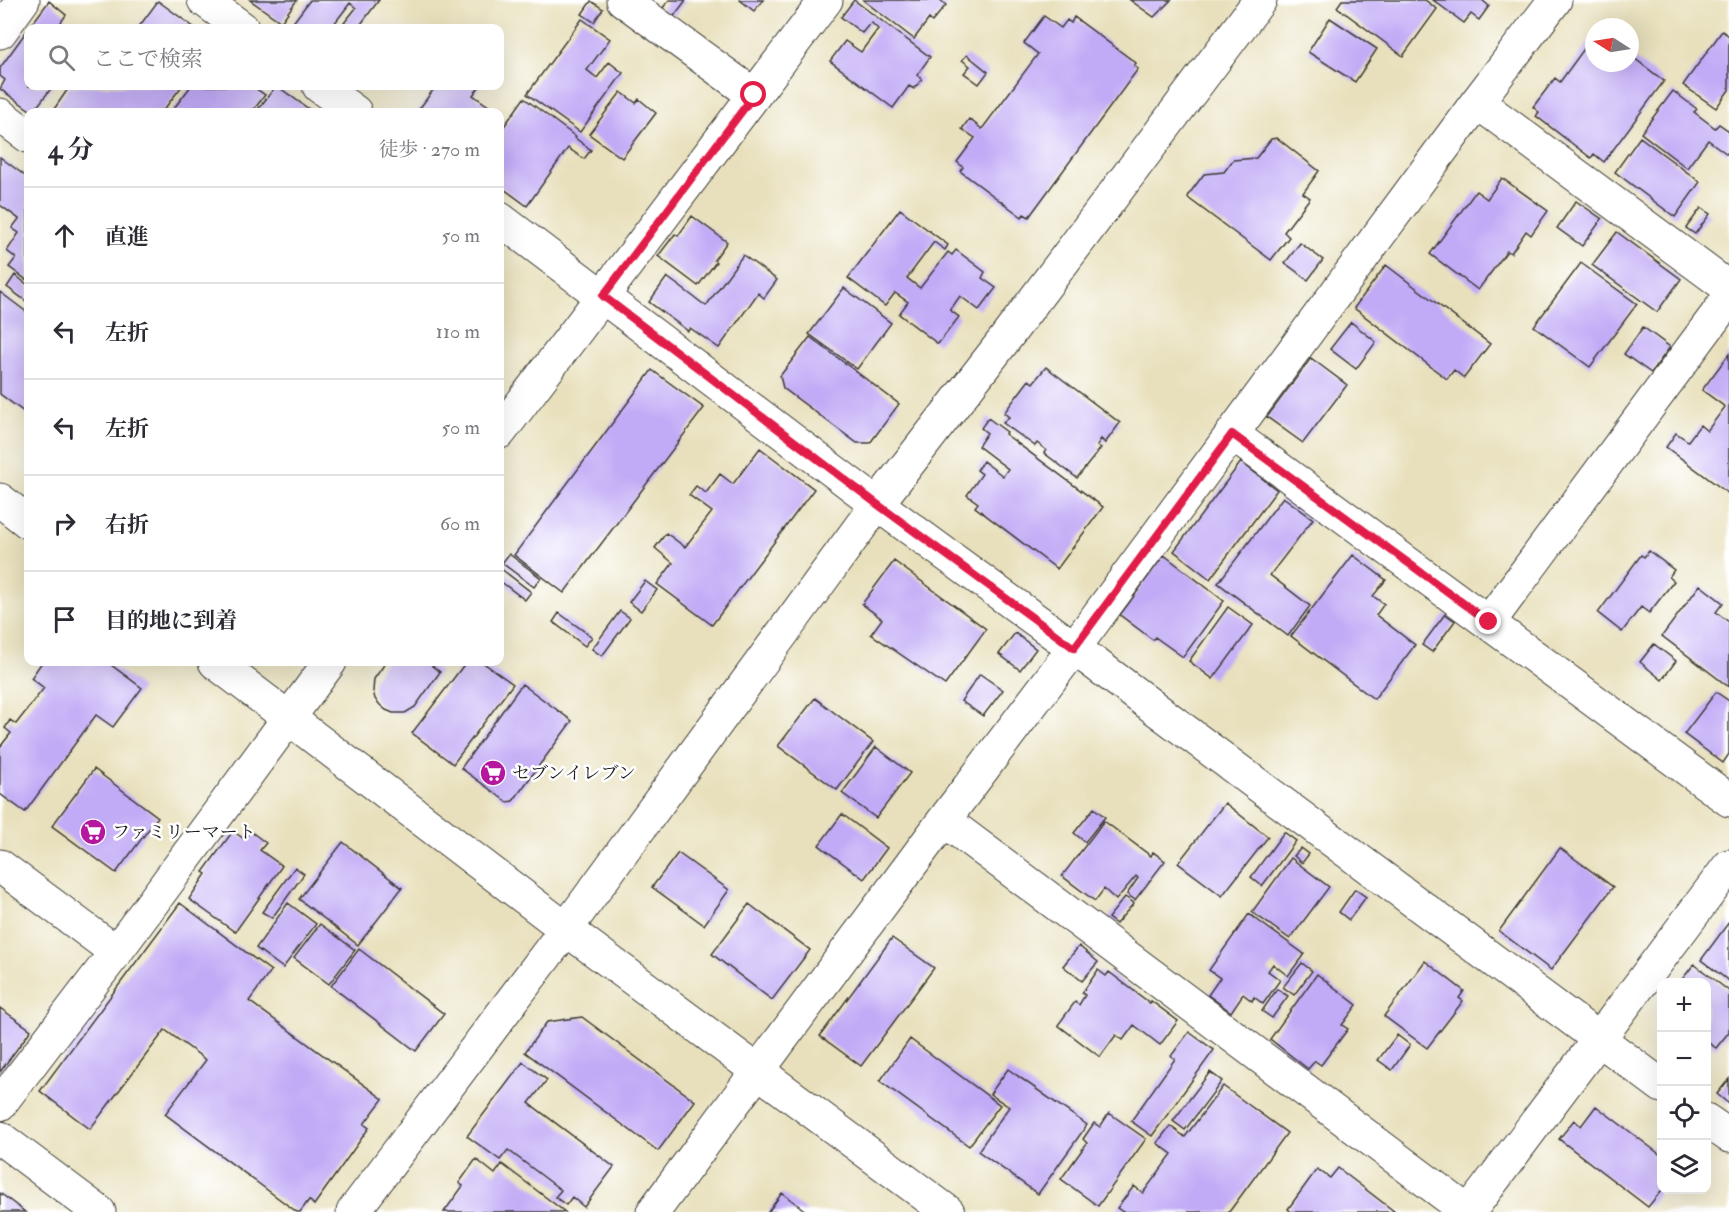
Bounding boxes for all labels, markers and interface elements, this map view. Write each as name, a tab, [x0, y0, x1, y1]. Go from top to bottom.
north arrow	[1585, 18, 1639, 72]
search box	[24, 24, 504, 90]
icon: search	[45, 41, 78, 74]
text: ここで検索	[93, 45, 203, 73]
route start	[740, 81, 766, 107]
text: 4 分	[48, 134, 94, 166]
text: 徒歩 · 270 m	[378, 137, 480, 162]
icon: ahead	[48, 219, 81, 252]
text: 直進	[105, 223, 149, 251]
text: 50 m	[441, 223, 480, 248]
icon: left	[48, 315, 81, 348]
text: 左折	[105, 319, 149, 347]
text: 110 m	[436, 319, 480, 344]
icon: left	[48, 411, 81, 444]
text: 左折	[105, 415, 149, 443]
text: 50 m	[441, 415, 480, 440]
icon: right	[48, 507, 81, 540]
text: 右折	[105, 511, 149, 539]
text: 60 m	[440, 511, 480, 536]
icon: arrive	[48, 603, 81, 636]
text: 目的地に到着	[105, 607, 237, 635]
route end	[1475, 608, 1501, 634]
supermarket icon: セブンイレブン	[478, 758, 508, 788]
place label: セブンイレブン	[512, 762, 636, 785]
supermarket icon: ファミリーマート	[78, 817, 108, 847]
place label: ファミリーマート	[112, 821, 256, 844]
map controls	[1657, 978, 1711, 1194]
button: +	[1657, 978, 1711, 1032]
button: −	[1657, 1032, 1711, 1086]
button: locate	[1657, 1086, 1711, 1140]
button: layers	[1657, 1140, 1711, 1194]

